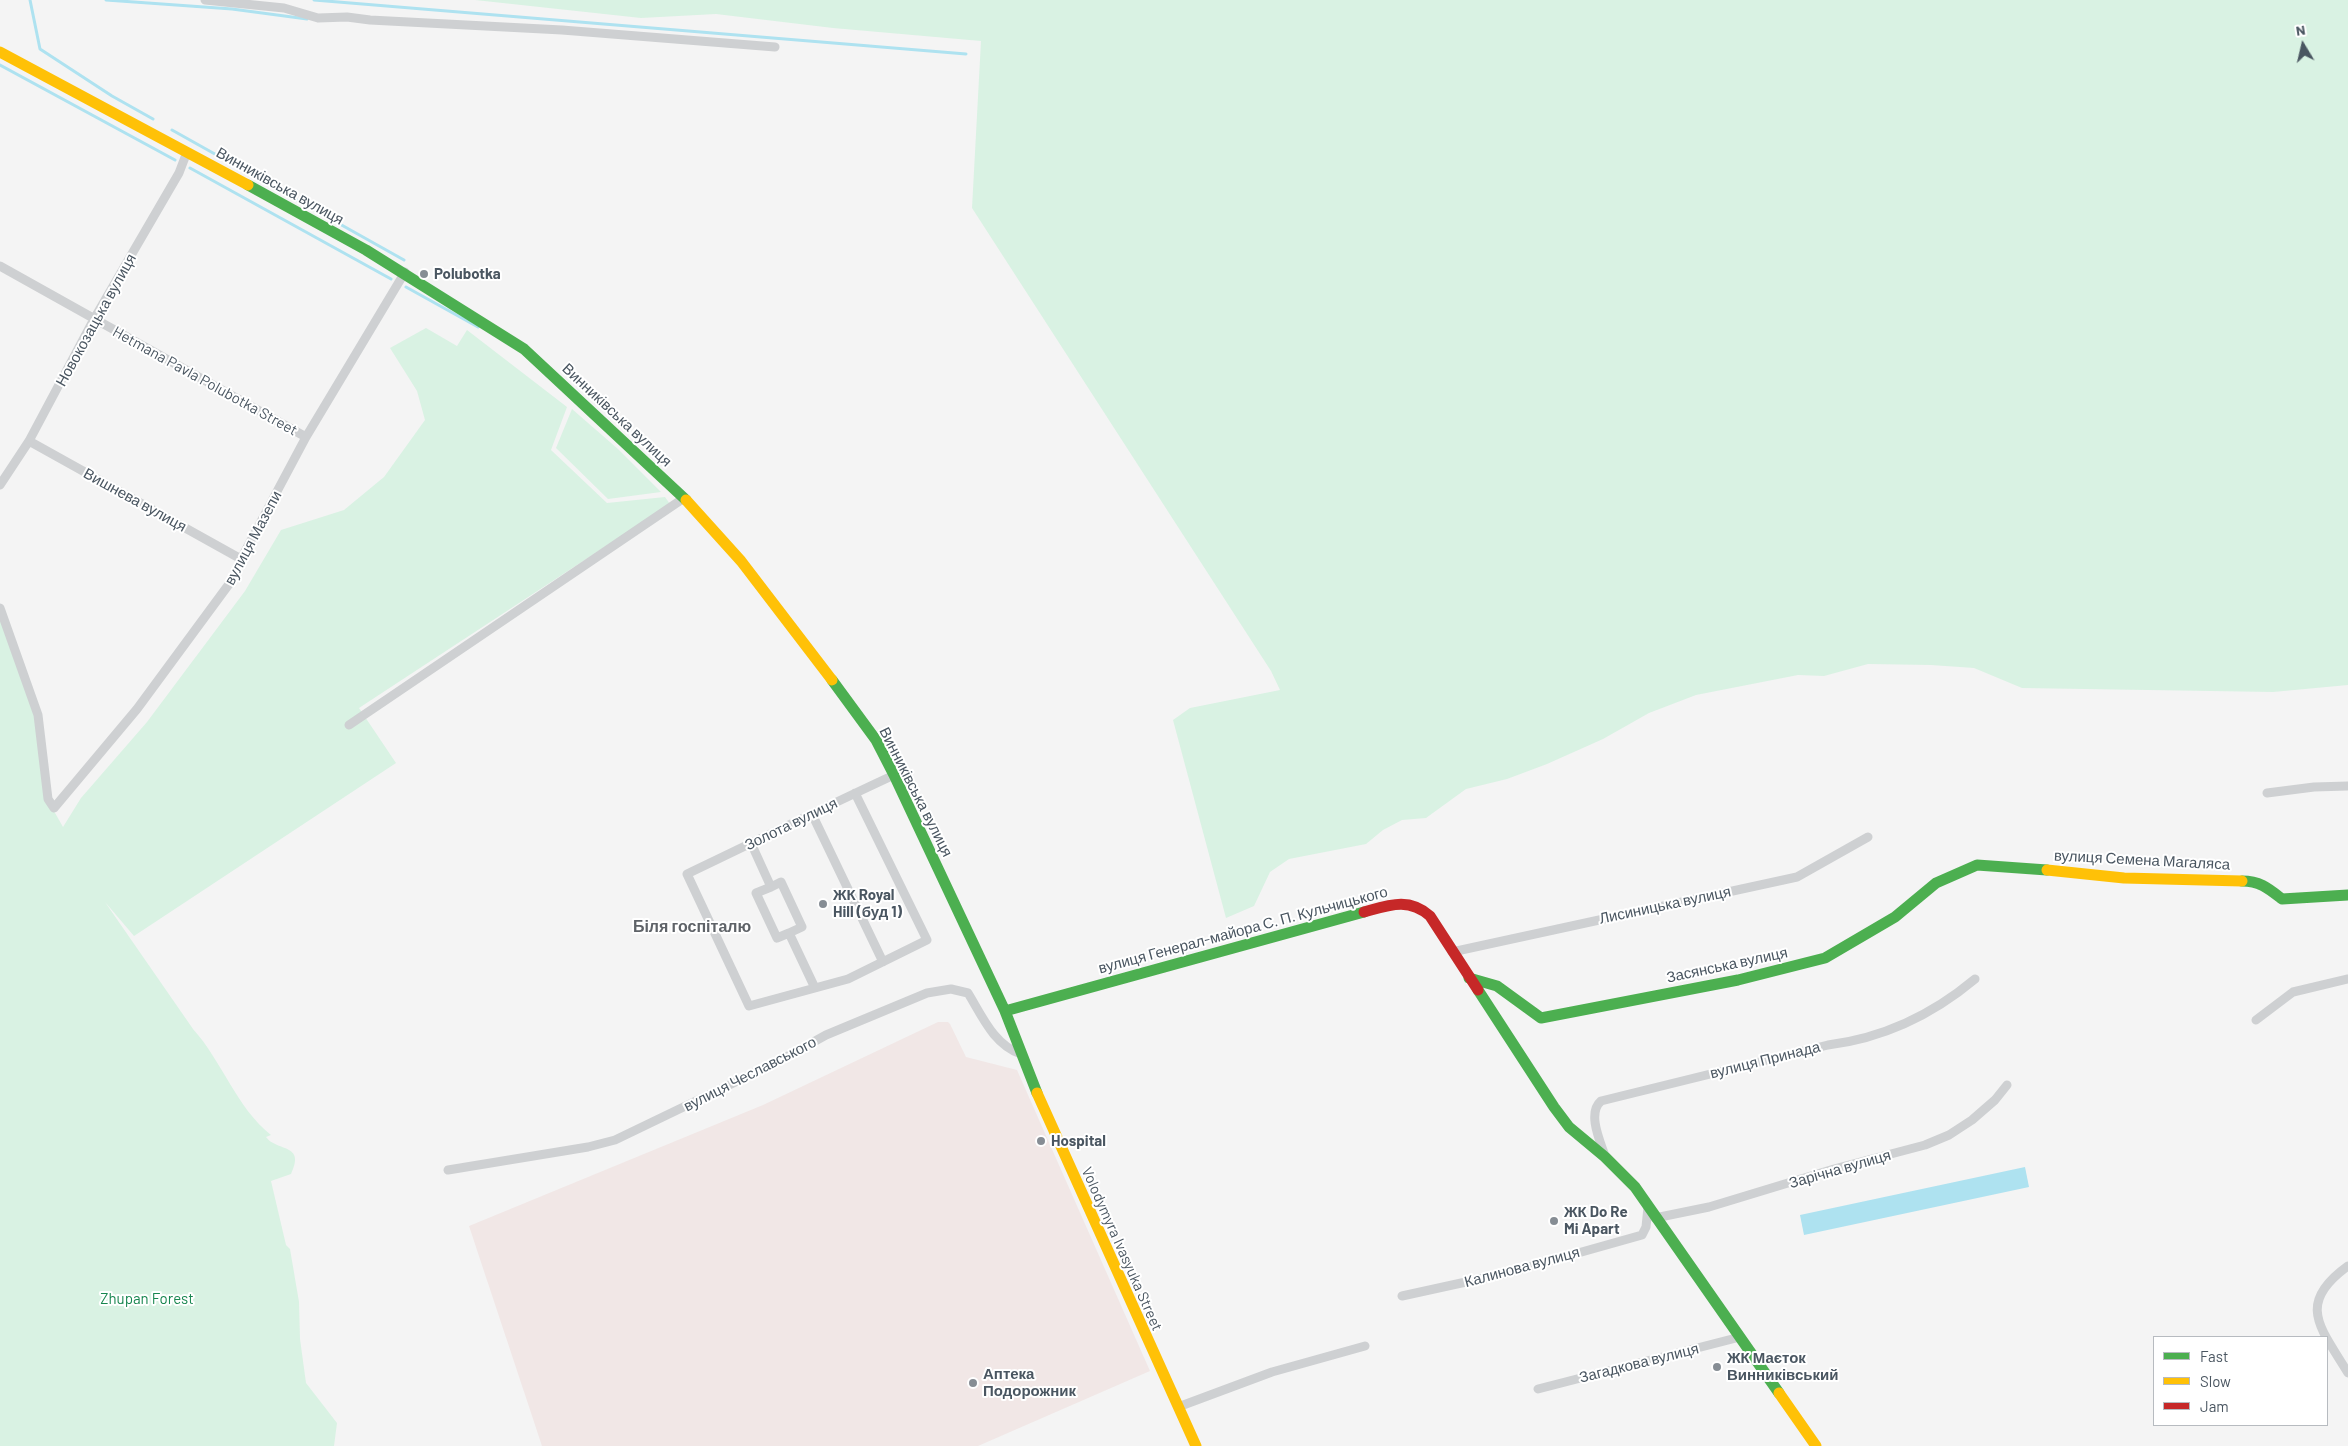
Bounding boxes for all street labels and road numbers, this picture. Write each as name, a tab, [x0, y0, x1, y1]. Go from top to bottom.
street label: Винниківська вулиця	[213, 143, 347, 229]
street label: Новокозацька вулиця	[52, 251, 140, 389]
street label: Hetmana Pavla Polubotka Street	[109, 323, 301, 439]
street label: Винниківська вулиця	[558, 360, 676, 470]
street label: Вишнева вулиця	[80, 464, 190, 536]
street label: вулиця Мазепи	[221, 488, 285, 588]
street label: Винниківська вулиця	[875, 724, 957, 860]
street label: Золота вулиця	[742, 794, 840, 854]
street label: вулиця Семена Магаляса	[2053, 846, 2231, 874]
street label: Лисиницька вулиця	[1598, 882, 1732, 928]
street label: вулиця Генерал-майора С. П. Кульчицького	[1096, 883, 1390, 977]
street label: Засянська вулиця	[1665, 943, 1789, 987]
street label: вулиця Чеславського	[681, 1033, 819, 1115]
street label: вулиця Принада	[1708, 1038, 1822, 1082]
street label: Зарічна вулиця	[1787, 1146, 1893, 1192]
street label: Volodymyra Ivasyuka Street	[1078, 1164, 1166, 1334]
street label: Калинова вулиця	[1462, 1243, 1582, 1291]
street label: Загадкова вулиця	[1577, 1339, 1701, 1387]

